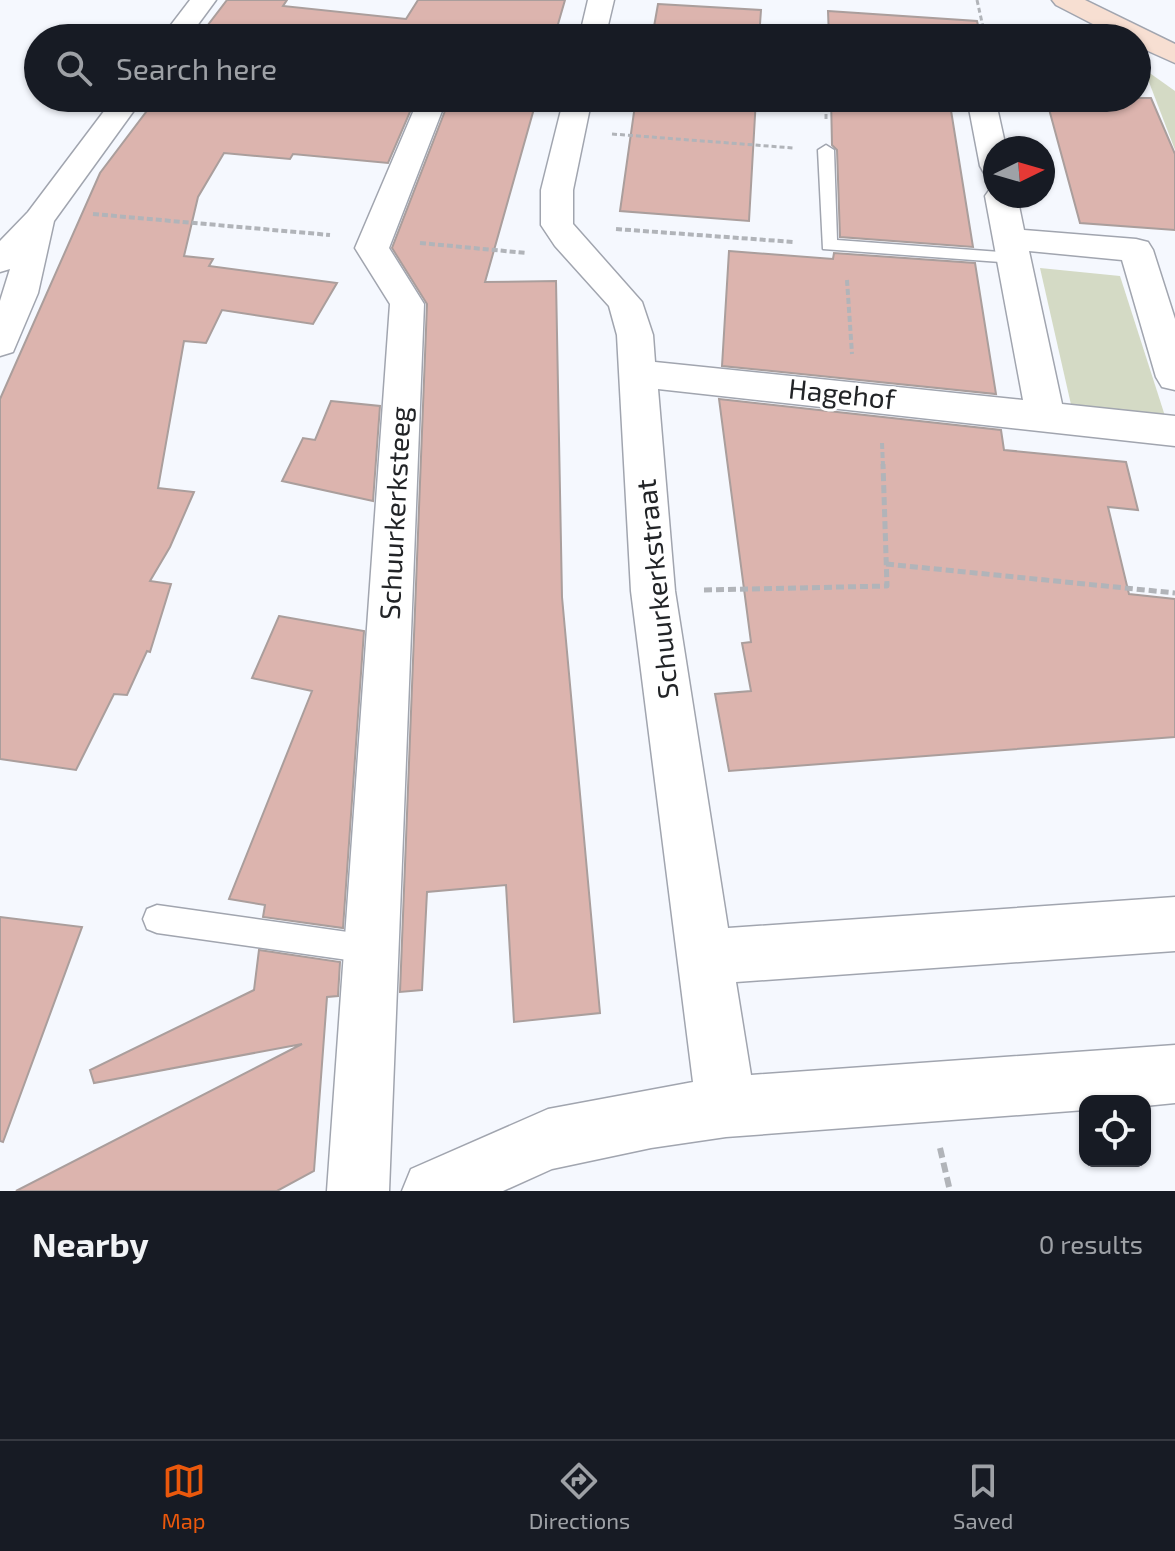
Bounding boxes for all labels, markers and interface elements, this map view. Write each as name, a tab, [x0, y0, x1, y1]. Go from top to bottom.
search box	[24, 24, 1151, 112]
icon: search	[52, 46, 96, 90]
text: Search here	[116, 50, 277, 86]
north arrow	[983, 136, 1055, 208]
street label: Hagehof	[787, 370, 899, 416]
street label: Schuurkerksteeg	[371, 405, 417, 621]
street label: Schuurkerkstraat	[628, 478, 684, 701]
map controls	[1079, 1095, 1151, 1167]
button: locate	[1079, 1095, 1151, 1167]
text: Nearby	[32, 1223, 149, 1264]
text: 0 results	[1039, 1228, 1143, 1259]
tab: Map	[162, 1459, 206, 1533]
tab: Directions	[529, 1459, 630, 1533]
tab: Saved	[953, 1459, 1013, 1533]

